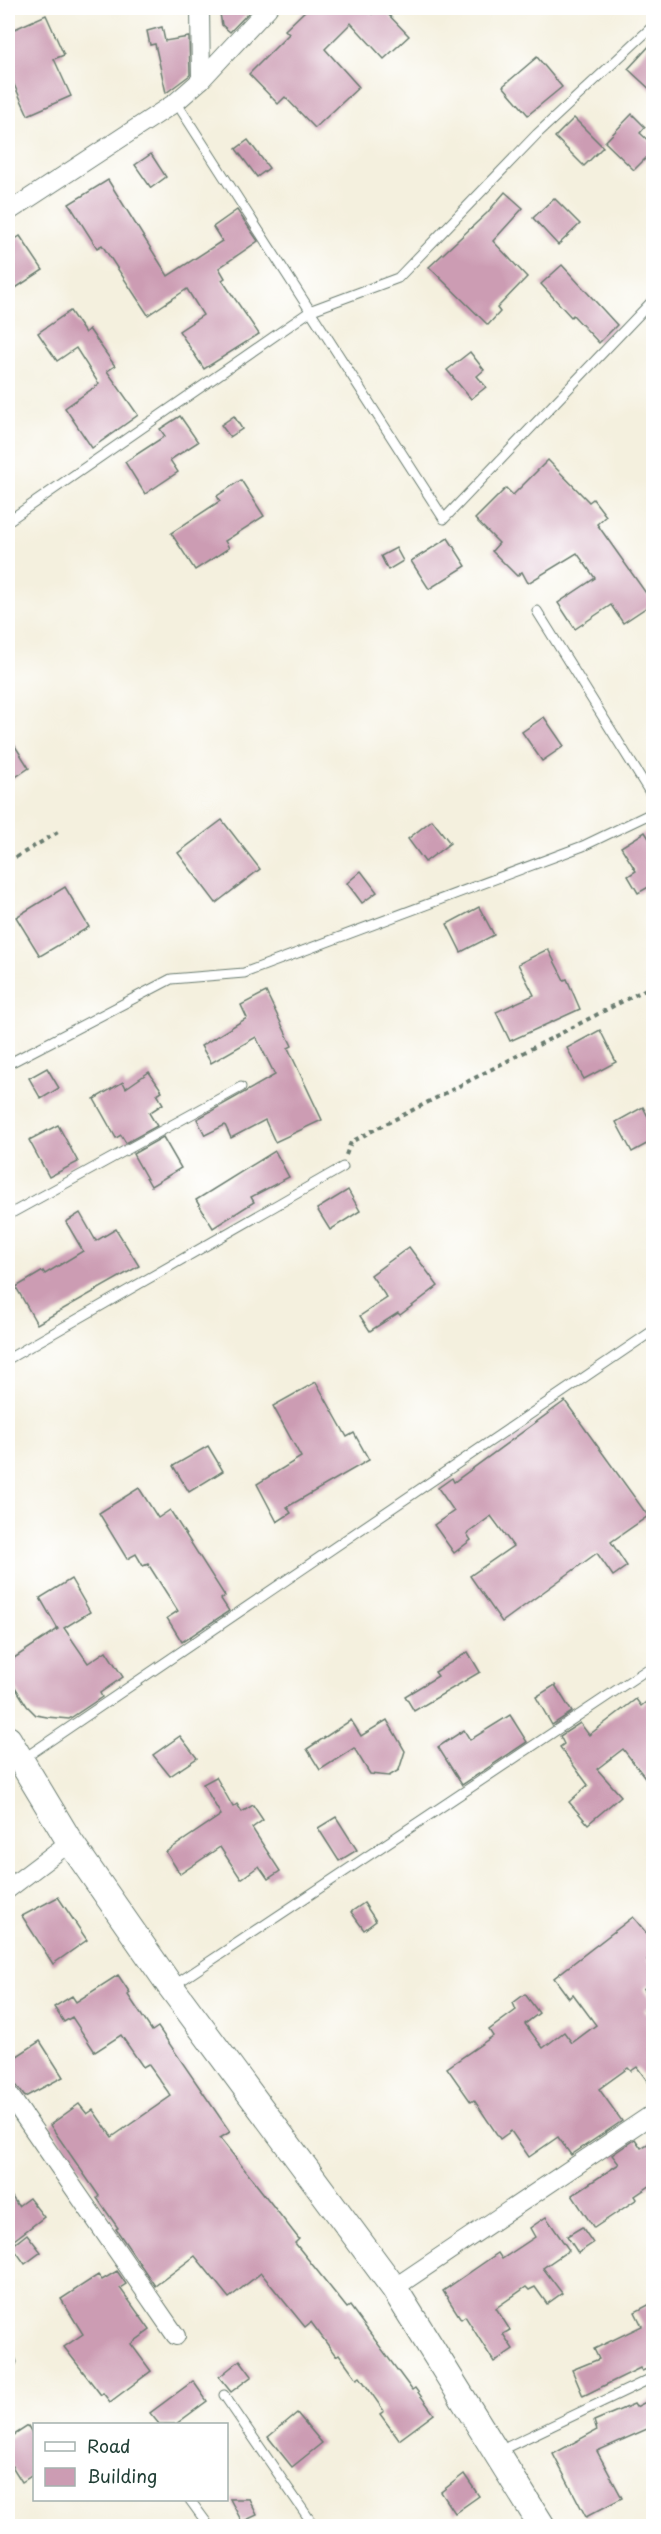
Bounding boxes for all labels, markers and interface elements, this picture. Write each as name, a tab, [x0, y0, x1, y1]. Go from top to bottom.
legend	[33, 2423, 228, 2501]
text: Road	[87, 2432, 131, 2459]
text: Building	[87, 2462, 157, 2489]

